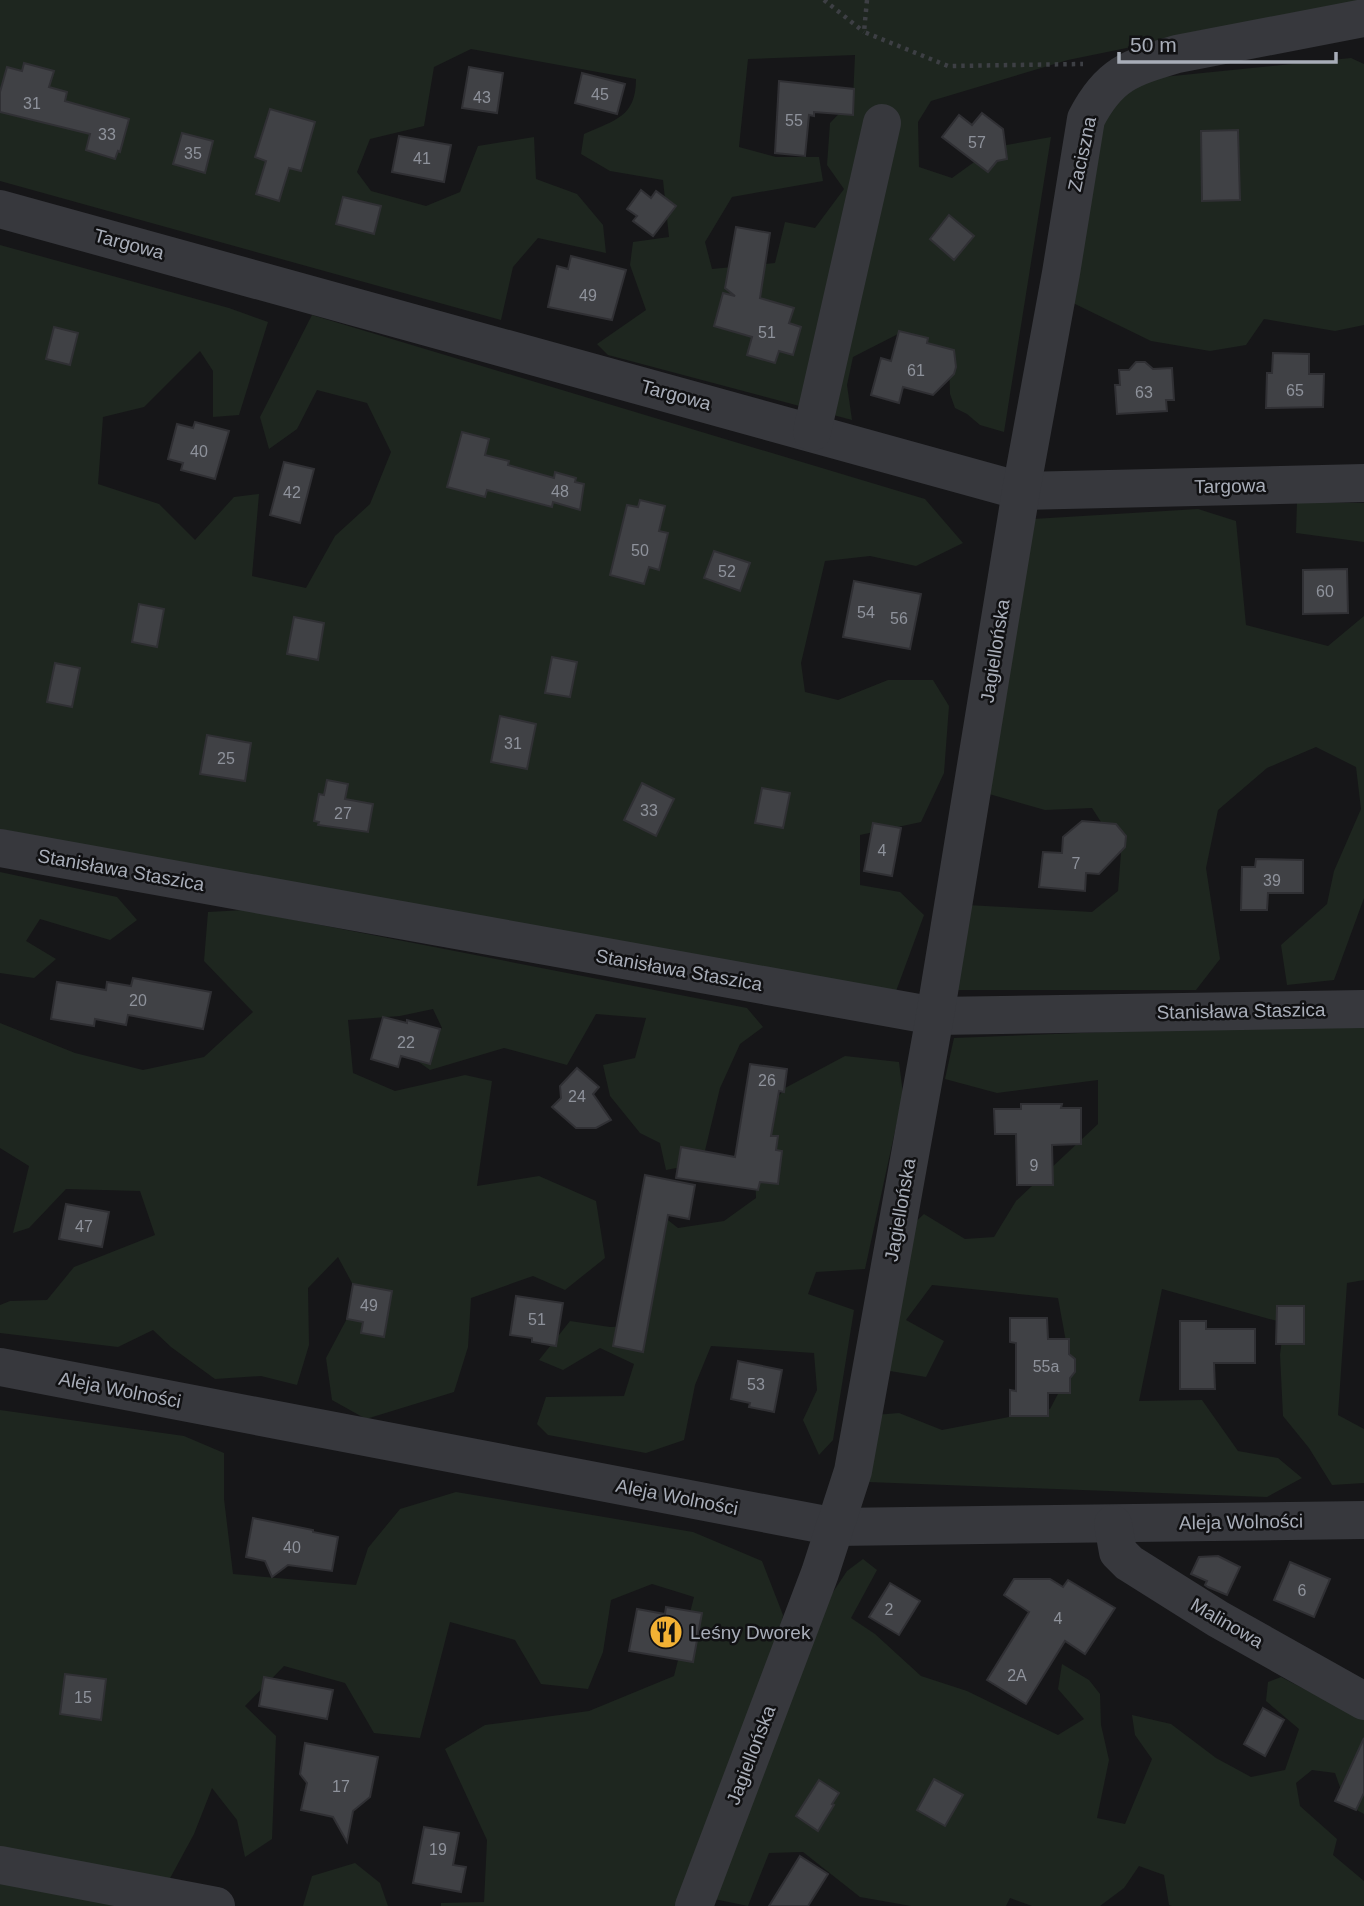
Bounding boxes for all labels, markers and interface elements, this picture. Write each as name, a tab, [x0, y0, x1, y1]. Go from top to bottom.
scale bar	[1119, 21, 1336, 65]
text: 50 m	[1130, 33, 1177, 56]
house number: 45	[591, 86, 609, 103]
house number: 43	[473, 89, 491, 106]
house number: 31	[23, 95, 41, 112]
house number: 55	[785, 112, 803, 129]
street label: Zaciszna	[1064, 114, 1100, 193]
house number: 33	[98, 126, 116, 143]
house number: 57	[968, 134, 986, 151]
house number: 35	[184, 145, 202, 162]
house number: 41	[413, 150, 431, 167]
street label: Targowa	[92, 225, 167, 264]
house number: 49	[579, 287, 597, 304]
house number: 51	[758, 324, 776, 341]
house number: 61	[907, 362, 925, 379]
street label: Targowa	[639, 376, 714, 415]
house number: 65	[1286, 382, 1304, 399]
house number: 63	[1135, 384, 1153, 401]
house number: 40	[190, 443, 208, 460]
street label: Targowa	[1194, 475, 1267, 497]
house number: 48	[551, 483, 569, 500]
house number: 42	[283, 484, 301, 501]
house number: 50	[631, 542, 649, 559]
house number: 52	[718, 563, 736, 580]
house number: 60	[1316, 583, 1334, 600]
street label: Jagiellońska	[976, 597, 1014, 704]
house number: 54	[857, 604, 875, 621]
house number: 56	[890, 610, 908, 627]
house number: 31	[504, 735, 522, 752]
house number: 25	[217, 750, 235, 767]
house number: 33	[640, 802, 658, 819]
house number: 27	[334, 805, 352, 822]
house number: 4	[878, 842, 887, 859]
street label: Stanisława Staszica	[36, 845, 206, 895]
house number: 7	[1072, 855, 1081, 872]
house number: 39	[1263, 872, 1281, 889]
street label: Stanisława Staszica	[594, 945, 764, 995]
house number: 20	[129, 992, 147, 1009]
street label: Stanisława Staszica	[1156, 999, 1326, 1023]
house number: 22	[397, 1034, 415, 1051]
house number: 26	[758, 1072, 776, 1089]
house number: 24	[568, 1088, 586, 1105]
street label: Jagiellońska	[881, 1156, 919, 1263]
house number: 9	[1030, 1157, 1039, 1174]
house number: 47	[75, 1218, 93, 1235]
house number: 49	[360, 1297, 378, 1314]
house number: 51	[528, 1311, 546, 1328]
house number: 55a	[1033, 1358, 1059, 1375]
street label: Aleja Wolności	[57, 1368, 183, 1412]
house number: 53	[747, 1376, 765, 1393]
street label: Aleja Wolności	[614, 1475, 740, 1519]
street label: Aleja Wolności	[1179, 1510, 1303, 1534]
house number: 40	[283, 1539, 301, 1556]
house number: 6	[1298, 1582, 1307, 1599]
street label: Malinowa	[1187, 1594, 1267, 1652]
house number: 2	[885, 1601, 894, 1618]
house number: 4	[1054, 1610, 1063, 1627]
restaurant icon: Leśny Dworek	[647, 1613, 685, 1651]
place label: Leśny Dworek	[690, 1622, 811, 1643]
house number: 2A	[1007, 1667, 1027, 1684]
house number: 15	[74, 1689, 92, 1706]
street label: Jagiellońska	[722, 1702, 780, 1808]
house number: 17	[332, 1778, 350, 1795]
house number: 19	[429, 1841, 447, 1858]

